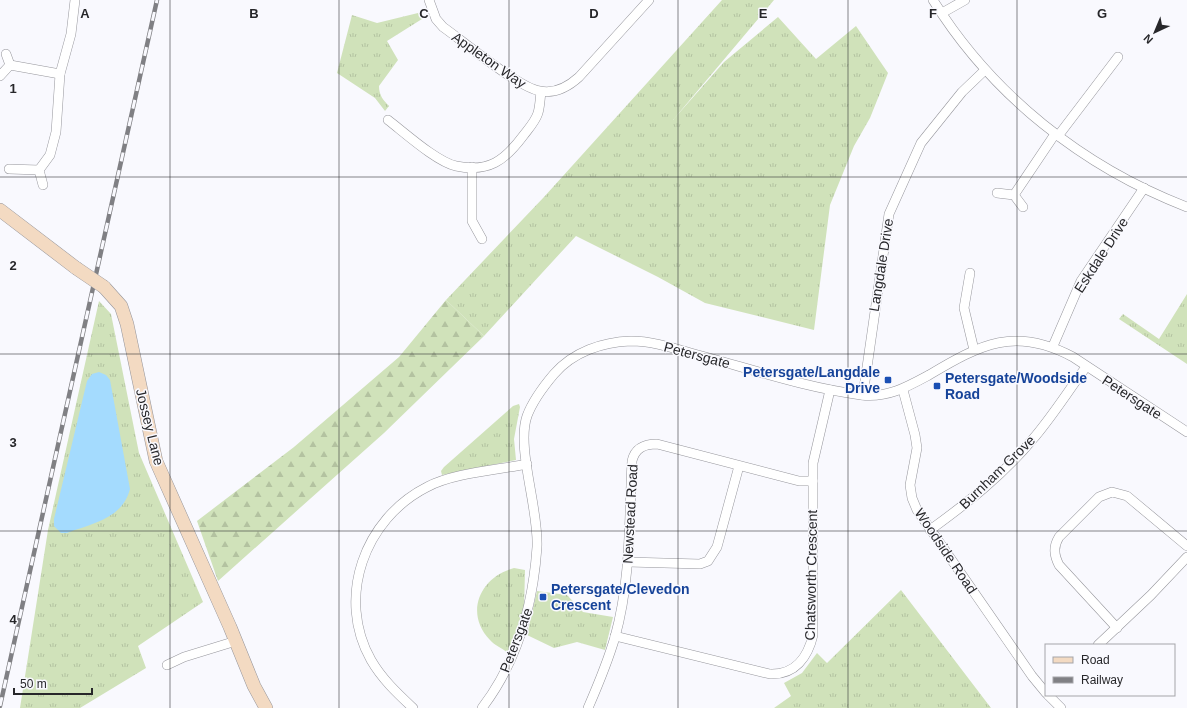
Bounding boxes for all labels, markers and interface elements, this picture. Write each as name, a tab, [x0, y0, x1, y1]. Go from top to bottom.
text: A	[80, 6, 90, 21]
text: B	[249, 6, 259, 21]
text: C	[419, 6, 429, 21]
text: D	[589, 6, 599, 21]
text: E	[759, 6, 768, 21]
text: F	[929, 6, 937, 21]
text: G	[1097, 6, 1107, 21]
north arrow	[1135, 12, 1175, 52]
street label: Appleton Way	[449, 29, 529, 91]
text: N	[1141, 32, 1155, 46]
text: 1	[9, 81, 17, 96]
street label: Eskdale Drive	[1071, 214, 1131, 296]
street label: Langdale Drive	[866, 217, 896, 313]
text: 2	[9, 258, 17, 273]
street label: Petersgate	[662, 339, 732, 372]
place label: Petersgate/Langdale Drive	[743, 364, 880, 396]
place label: Petersgate/Woodside Road	[945, 370, 1087, 402]
street label: Petersgate	[1099, 372, 1165, 422]
marker: Petersgate/Langdale Drive	[883, 375, 893, 385]
marker: Petersgate/Woodside Road	[932, 381, 942, 391]
street label: Jossey Lane	[133, 387, 167, 467]
street label: Burnham Grove	[956, 432, 1038, 512]
text: 3	[9, 435, 17, 450]
street label: Newstead Road	[619, 464, 641, 564]
street label: Woodside Road	[912, 505, 980, 597]
street label: Chatsworth Crescent	[802, 509, 820, 640]
place label: Petersgate/Clevedon Crescent	[551, 581, 690, 613]
marker: Petersgate/Clevedon Crescent	[538, 592, 548, 602]
street label: Petersgate	[496, 605, 536, 674]
text: 4	[9, 612, 17, 627]
legend	[1045, 644, 1175, 696]
text: Road	[1081, 653, 1110, 667]
scale bar	[14, 670, 92, 696]
text: Railway	[1081, 673, 1123, 687]
text: 50 m	[20, 677, 47, 691]

